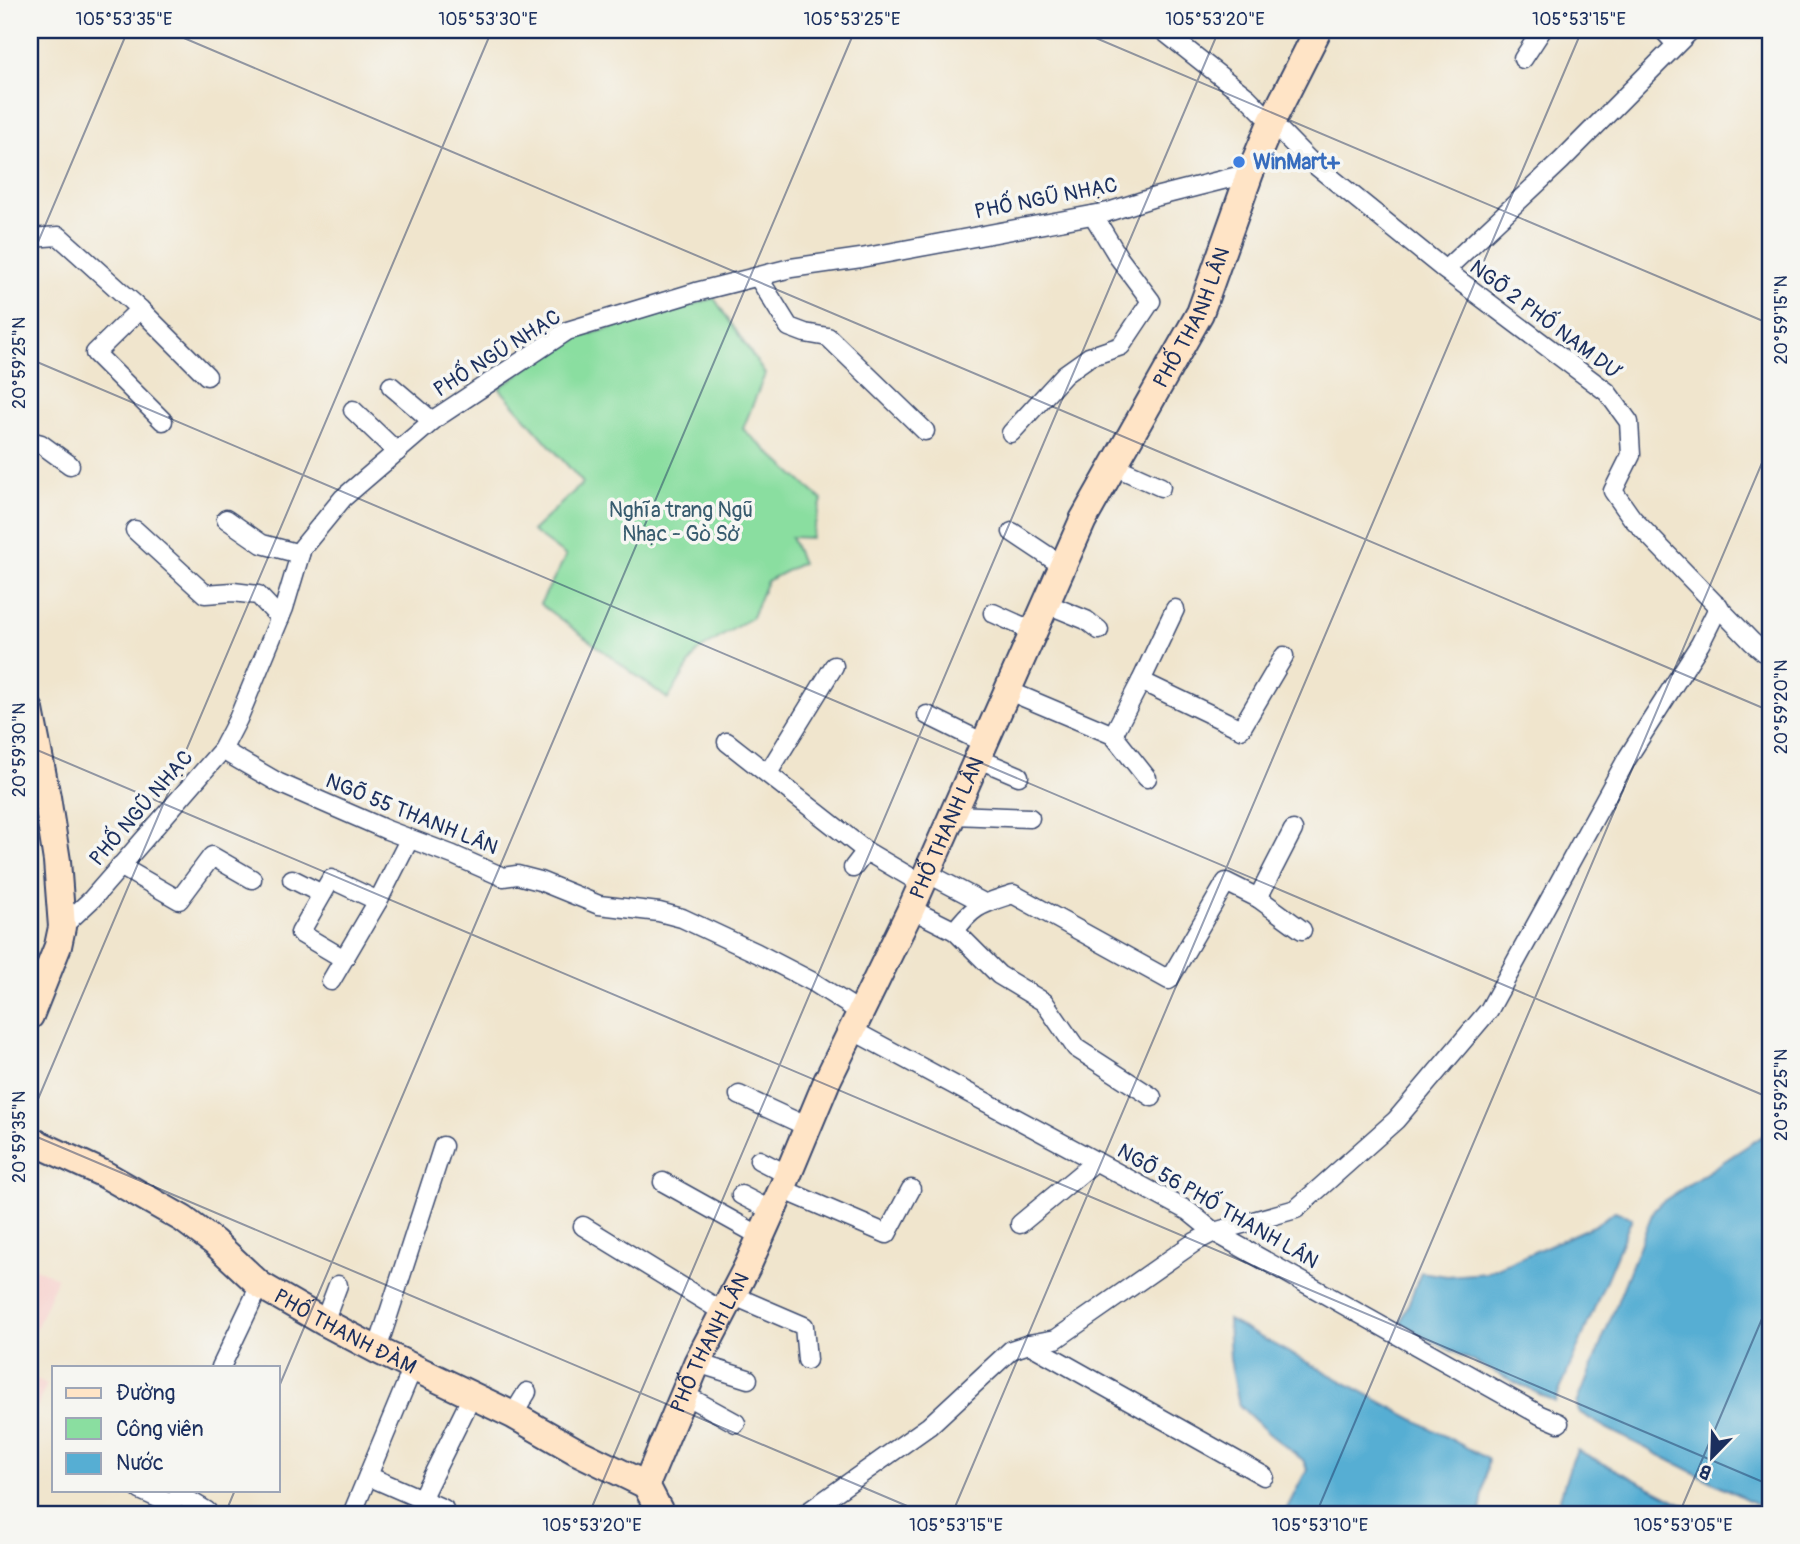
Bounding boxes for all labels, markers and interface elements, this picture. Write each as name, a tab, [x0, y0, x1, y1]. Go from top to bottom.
text: 105°53'35"E	[76, 8, 172, 31]
text: 105°53'30"E	[438, 8, 538, 31]
text: 105°53'25"E	[804, 8, 900, 31]
text: 105°53'20"E	[1165, 8, 1265, 31]
text: 105°53'15"E	[1532, 8, 1626, 31]
place label: WinMart+	[1253, 149, 1340, 176]
marker: WinMart+	[1231, 154, 1247, 170]
street label: PHỐ NGŨ NHẠC	[972, 167, 1120, 226]
street label: PHỐ THANH LÂN	[1147, 244, 1236, 393]
street label: NGÕ 2 PHỐ NAM DƯ	[1464, 251, 1629, 386]
text: 20°59'15"N	[1770, 275, 1793, 365]
street label: PHỐ NGŨ NHẠC	[426, 300, 566, 403]
text: 20°59'25"N	[8, 317, 31, 409]
park label: Nghĩa trang Ngũ Nhạc - Gò Sở	[609, 497, 753, 548]
text: 20°59'20"N	[1770, 660, 1793, 754]
text: 20°59'30"N	[8, 703, 31, 797]
street label: PHỐ NGŨ NHẠC	[81, 742, 199, 872]
street label: PHỐ THANH LÂN	[904, 753, 991, 904]
street label: NGÕ 55 THANH LÂN	[322, 768, 502, 861]
text: 20°59'25"N	[1770, 1049, 1793, 1141]
text: 20°59'35"N	[8, 1091, 31, 1183]
street label: NGÕ 56 PHỐ THANH LÂN	[1112, 1134, 1325, 1275]
street label: PHỐ THANH LÂN	[665, 1268, 756, 1417]
street label: PHỐ THANH ĐÀM	[269, 1283, 421, 1381]
legend	[52, 1366, 280, 1492]
text: Đường	[116, 1380, 175, 1407]
text: Công viên	[116, 1416, 204, 1443]
north arrow	[1678, 1422, 1748, 1492]
text: Nước	[116, 1450, 164, 1477]
text: B	[1696, 1458, 1715, 1485]
text: 105°53'20"E	[542, 1514, 642, 1537]
text: 105°53'15"E	[909, 1514, 1003, 1537]
text: 105°53'10"E	[1272, 1514, 1368, 1537]
text: 105°53'05"E	[1633, 1514, 1733, 1537]

